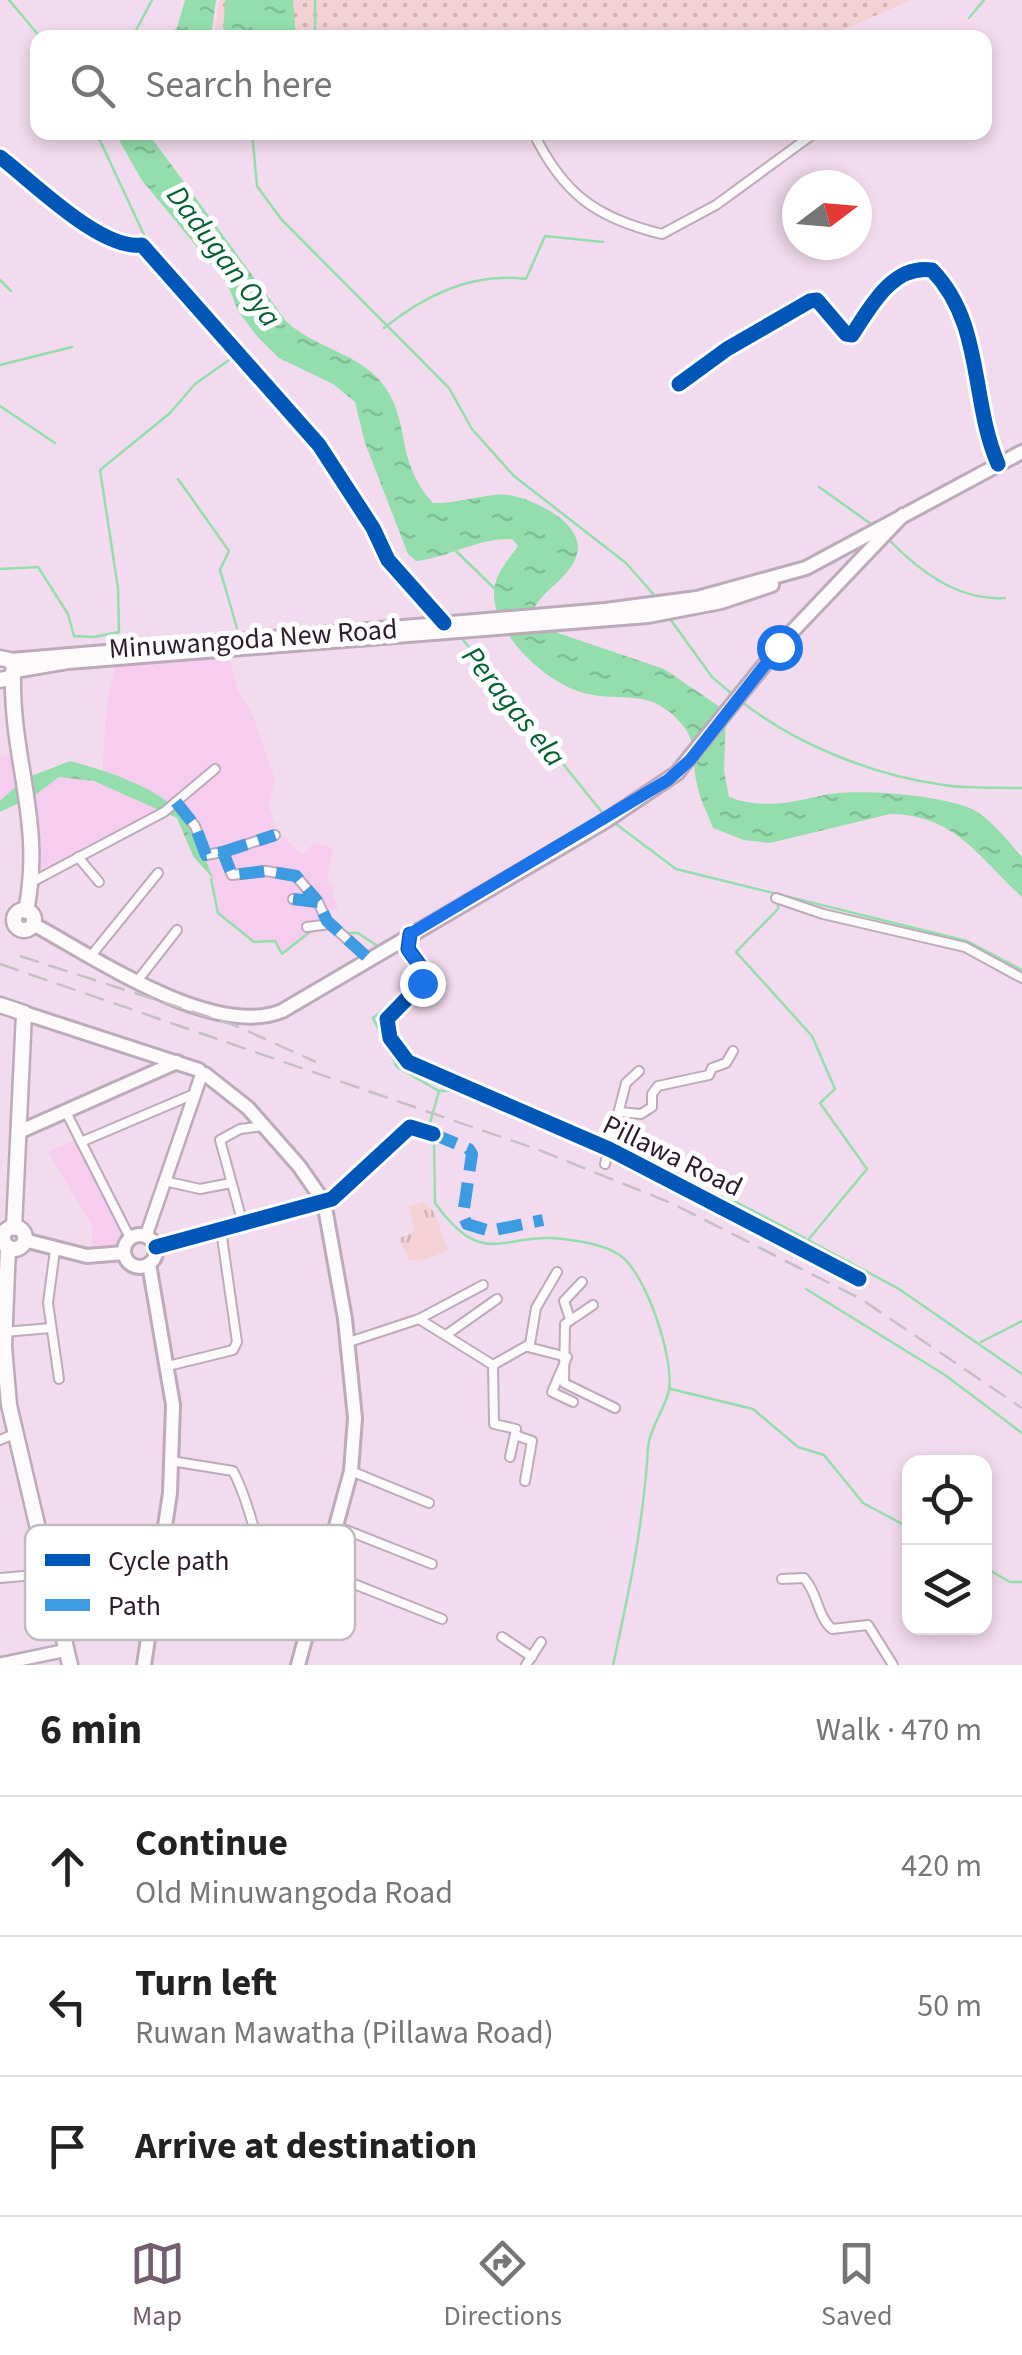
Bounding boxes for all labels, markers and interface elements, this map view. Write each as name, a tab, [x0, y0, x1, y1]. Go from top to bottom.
search box	[30, 30, 992, 140]
icon: search	[65, 58, 120, 113]
text: Search here	[145, 58, 332, 112]
north arrow	[782, 170, 872, 260]
water label: Dadugan Oya	[156, 176, 291, 336]
street label: Minuwangoda New Road	[107, 609, 399, 669]
route start	[757, 625, 803, 671]
water label: Peragas ela	[451, 637, 576, 776]
route end	[400, 961, 446, 1007]
street label: Pillawa Road	[596, 1105, 749, 1207]
map controls	[902, 1455, 992, 1635]
button: locate	[902, 1455, 992, 1545]
legend	[25, 1525, 355, 1640]
text: Cycle path	[108, 1541, 230, 1581]
button: layers	[902, 1545, 992, 1635]
text: Path	[108, 1586, 161, 1626]
text: 6 min	[40, 1700, 142, 1760]
text: Walk · 470 m	[816, 1707, 982, 1753]
text: Continue	[135, 1816, 288, 1870]
icon: ahead	[40, 1839, 95, 1894]
text: 420 m	[901, 1843, 982, 1889]
text: Old Minuwangoda Road	[135, 1870, 453, 1916]
text: Turn left	[135, 1956, 277, 2010]
icon: left	[40, 1979, 95, 2034]
text: 50 m	[917, 1983, 982, 2029]
text: Ruwan Mawatha (Pillawa Road)	[135, 2010, 554, 2056]
icon: arrive	[40, 2119, 95, 2174]
text: Arrive at destination	[135, 2119, 477, 2173]
tab: Map	[130, 2236, 185, 2336]
tab: Directions	[444, 2236, 562, 2336]
tab: Saved	[821, 2236, 892, 2336]

